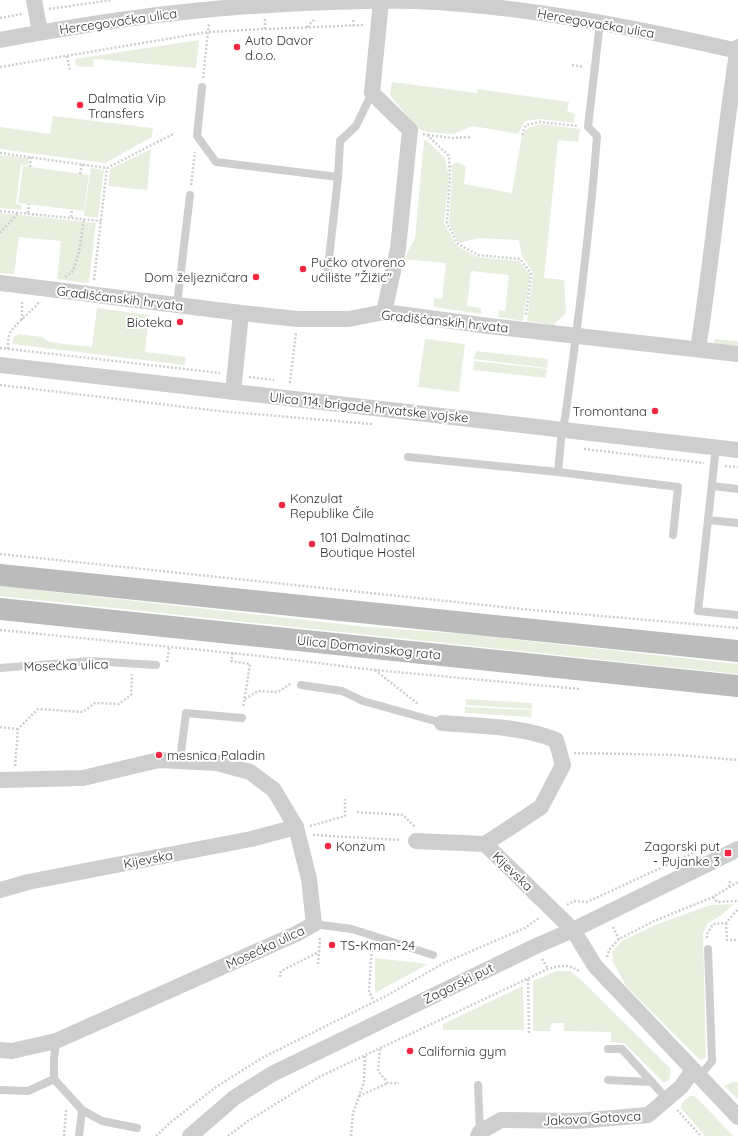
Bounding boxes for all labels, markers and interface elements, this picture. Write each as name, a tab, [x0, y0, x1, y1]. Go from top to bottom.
street label: Hercegovačka ulica	[58, 5, 178, 37]
street label: Hercegovačka ulica	[536, 5, 656, 41]
place label: Auto Davor d.o.o.	[245, 32, 313, 63]
marker: Auto Davor d.o.o.	[232, 42, 242, 52]
place label: Dalmatia Vip Transfers	[88, 90, 166, 121]
marker: Dalmatia Vip Transfers	[75, 100, 85, 110]
place label: Pučko otvoreno učilište "Žižić"	[311, 254, 405, 285]
marker: Pučko otvoreno učilište "Žižić"	[298, 264, 308, 274]
place label: Dom željezničara	[144, 269, 248, 285]
marker: Dom željezničara	[251, 272, 261, 282]
street label: Gradišćanskih hrvata	[56, 282, 184, 314]
street label: Gradišćanskih hrvata	[381, 306, 509, 336]
place label: Bioteka	[126, 314, 172, 330]
marker: Bioteka	[175, 317, 185, 327]
street label: Ulica 114. brigade hrvatske vojske	[269, 389, 469, 425]
place label: Tromontana	[572, 403, 647, 419]
marker: Tromontana	[650, 406, 660, 416]
place label: Konzulat Republike Čile	[290, 490, 374, 521]
marker: Konzulat Republike Čile	[277, 500, 287, 510]
place label: 101 Dalmatinac Boutique Hostel	[320, 529, 415, 560]
marker: 101 Dalmatinac Boutique Hostel	[307, 539, 317, 549]
street label: Ulica Domovinskog rata	[296, 631, 442, 663]
street label: Mosećka ulica	[23, 656, 109, 674]
place label: mesnica Paladin	[167, 747, 265, 763]
marker: mesnica Paladin	[154, 750, 164, 760]
place label: Konzum	[336, 838, 385, 854]
place label: Zagorski put - Pujanke 3	[644, 838, 720, 869]
marker: Konzum	[323, 841, 333, 851]
street label: Kijevska	[122, 846, 174, 872]
street label: Kijevska	[489, 848, 537, 894]
marker: Zagorski put - Pujanke 3	[723, 848, 733, 858]
street label: Mosećka ulica	[223, 922, 307, 972]
place label: TS-Kman-24	[340, 937, 415, 953]
marker: TS-Kman-24	[327, 940, 337, 950]
street label: Zagorski put	[420, 959, 496, 1007]
place label: California gym	[418, 1043, 506, 1059]
marker: California gym	[405, 1046, 415, 1056]
street label: Jakova Gotovca	[542, 1107, 642, 1129]

